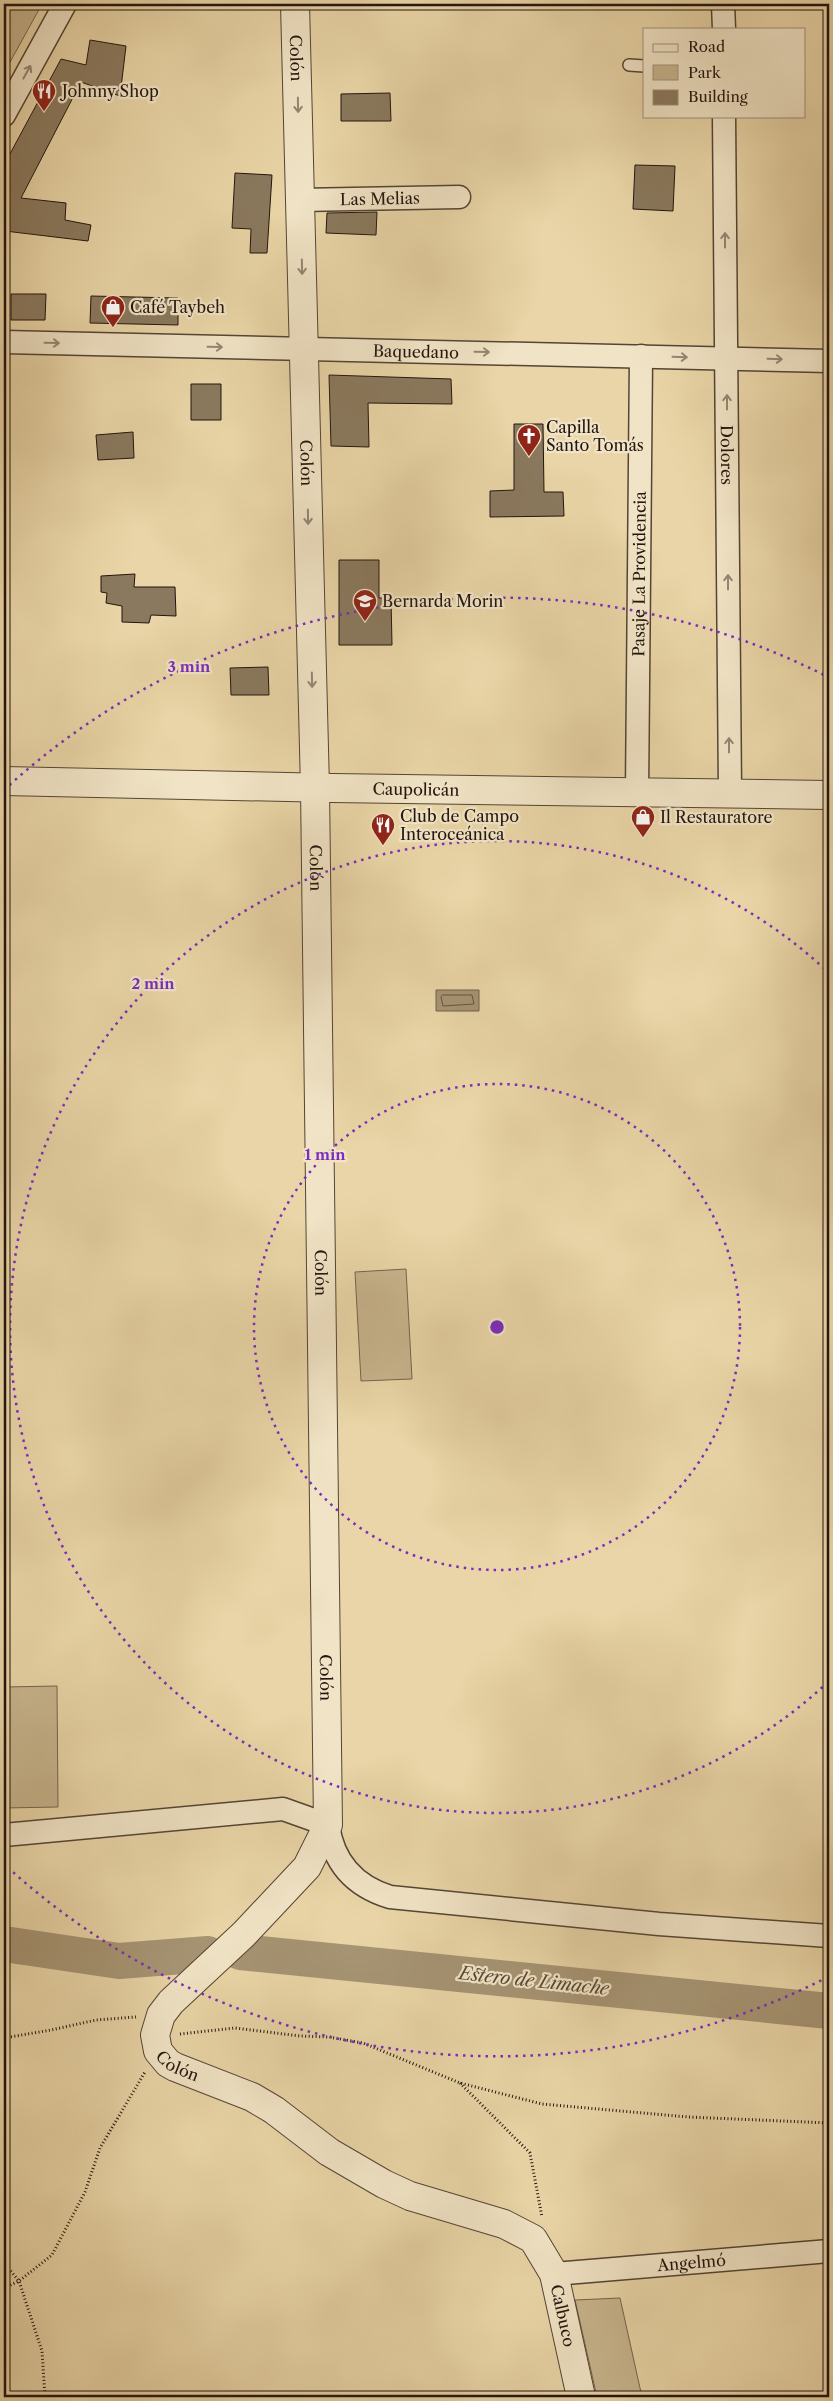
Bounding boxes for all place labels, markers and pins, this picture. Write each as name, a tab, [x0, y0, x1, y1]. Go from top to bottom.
restaurant icon: Johnny Shop	[31, 78, 57, 112]
place label: Johnny Shop	[59, 81, 159, 101]
shop icon: Café Taybeh	[100, 294, 126, 328]
place label: Café Taybeh	[130, 297, 225, 317]
place label: Capilla Santo Tomás	[546, 417, 644, 455]
church icon: Capilla Santo Tomás	[516, 423, 542, 457]
school or university icon: Bernarda Morin	[352, 588, 378, 622]
place label: Bernarda Morin	[382, 591, 503, 611]
shop icon: Il Restauratore	[630, 804, 656, 838]
place label: Club de Campo Interoceánica	[400, 806, 519, 844]
place label: Il Restauratore	[660, 807, 773, 827]
restaurant icon: Club de Campo Interoceánica	[370, 812, 396, 846]
centre of rings	[488, 1318, 506, 1336]

